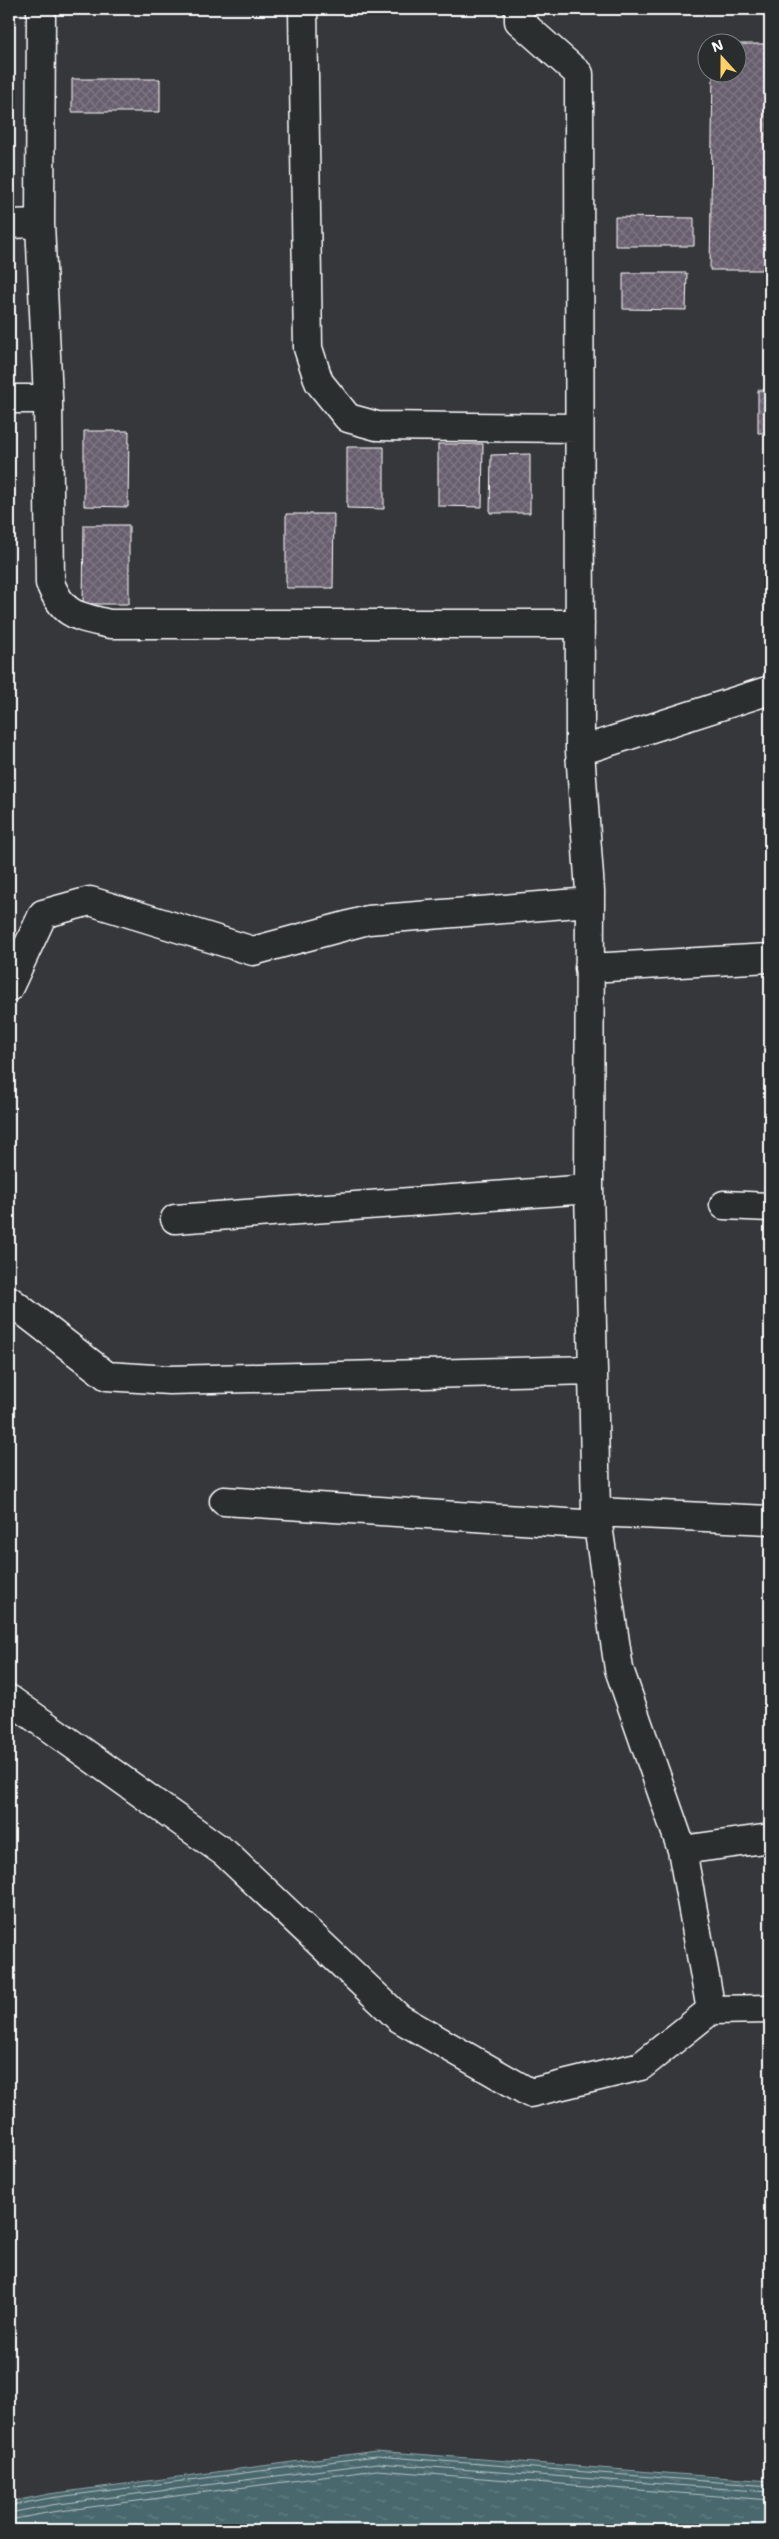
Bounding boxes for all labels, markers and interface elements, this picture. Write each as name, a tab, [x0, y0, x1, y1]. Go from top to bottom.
north arrow	[696, 32, 746, 82]
text: N	[709, 35, 726, 56]

